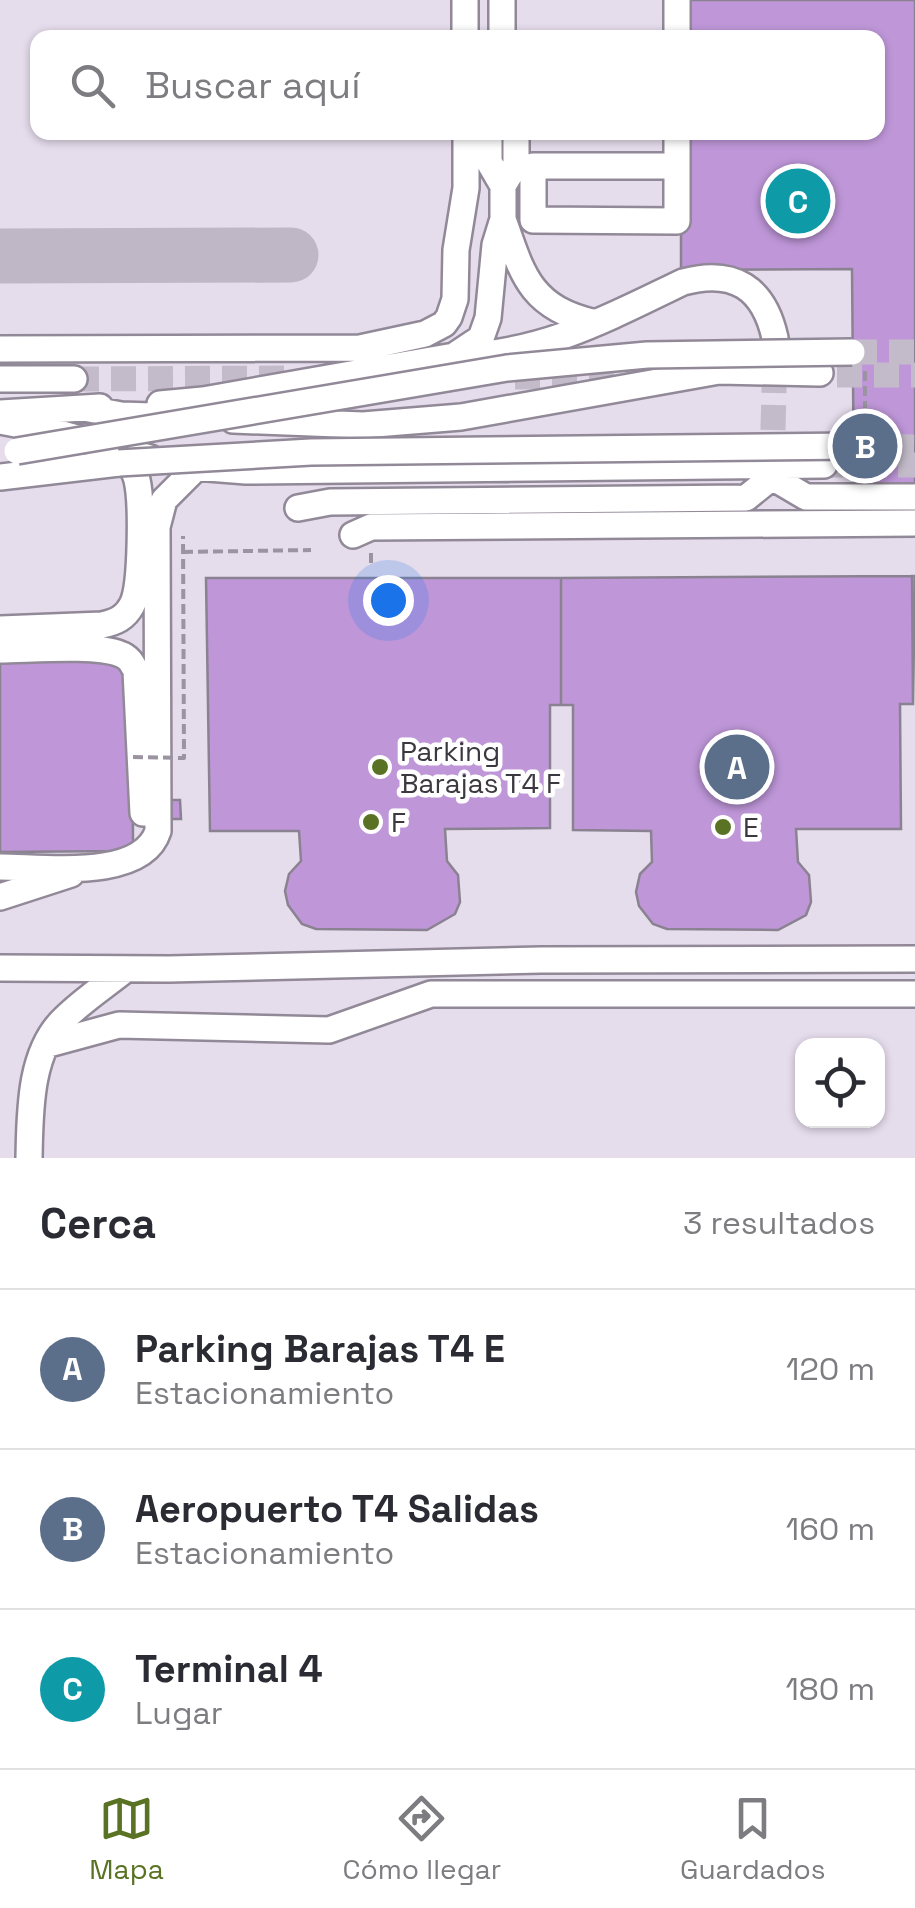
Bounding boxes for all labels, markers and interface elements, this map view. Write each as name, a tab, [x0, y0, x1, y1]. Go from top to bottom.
search box	[30, 30, 885, 140]
icon: search	[65, 58, 120, 113]
text: Buscar aquí	[145, 61, 360, 109]
pin: C	[766, 164, 830, 238]
pin: B	[832, 408, 898, 484]
your location	[363, 575, 414, 626]
pin: A	[704, 730, 770, 804]
place label: Parking Barajas T4 F	[400, 733, 561, 801]
marker: Parking Barajas T4 F	[369, 756, 391, 778]
place label: F	[391, 804, 406, 840]
place label: E	[743, 809, 759, 845]
marker: F	[360, 811, 382, 833]
marker: E	[712, 816, 734, 838]
map controls	[795, 1038, 885, 1128]
button: locate	[795, 1038, 885, 1128]
text: Cerca	[40, 1197, 156, 1250]
text: 3 resultados	[683, 1203, 875, 1243]
text: Parking Barajas T4 E	[135, 1325, 505, 1373]
text: A	[62, 1349, 83, 1389]
text: 120 m	[786, 1349, 875, 1389]
text: Estacionamiento	[135, 1373, 394, 1413]
text: Aeropuerto T4 Salidas	[135, 1485, 539, 1533]
text: B	[62, 1509, 83, 1549]
text: 160 m	[786, 1509, 875, 1549]
text: Estacionamiento	[135, 1533, 394, 1573]
text: Terminal 4	[135, 1645, 323, 1693]
text: C	[62, 1669, 83, 1709]
text: 180 m	[785, 1669, 875, 1709]
text: Lugar	[135, 1693, 223, 1733]
tab: Mapa	[89, 1791, 164, 1887]
tab: Cómo llegar	[343, 1791, 501, 1887]
tab: Guardados	[680, 1791, 826, 1887]

